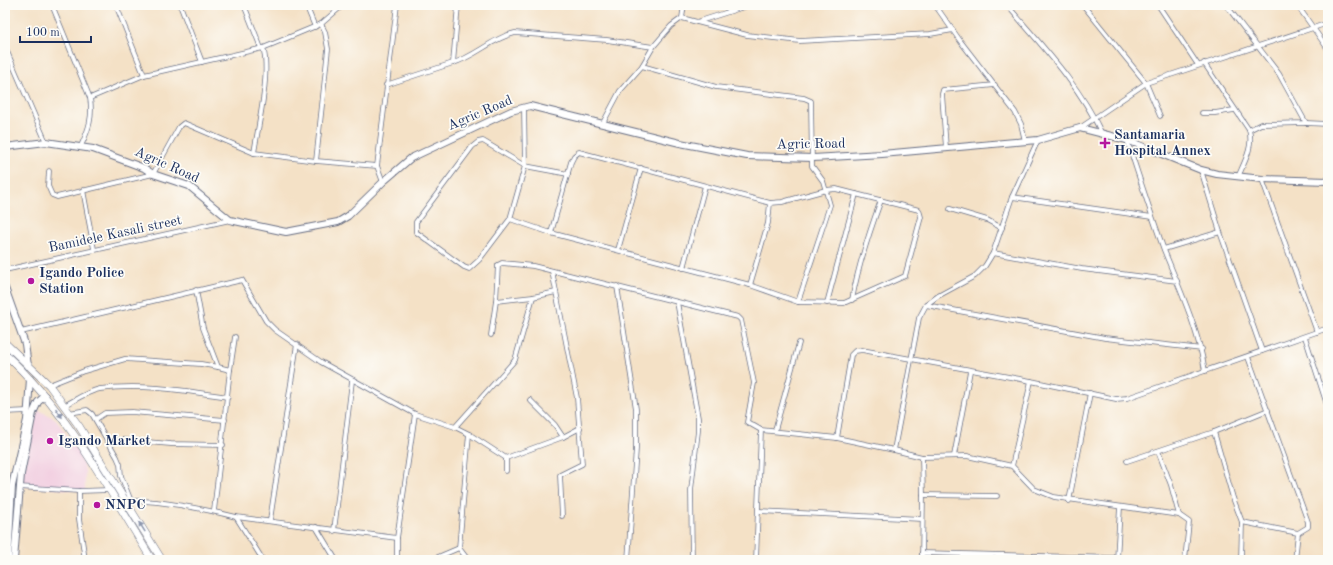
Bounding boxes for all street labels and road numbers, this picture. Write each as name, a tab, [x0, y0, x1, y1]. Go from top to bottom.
street label: Agric Road	[446, 93, 514, 133]
street label: Agric Road	[776, 136, 846, 152]
street label: Agric Road	[133, 145, 201, 185]
street label: Bamidele Kasali street	[47, 213, 183, 255]

